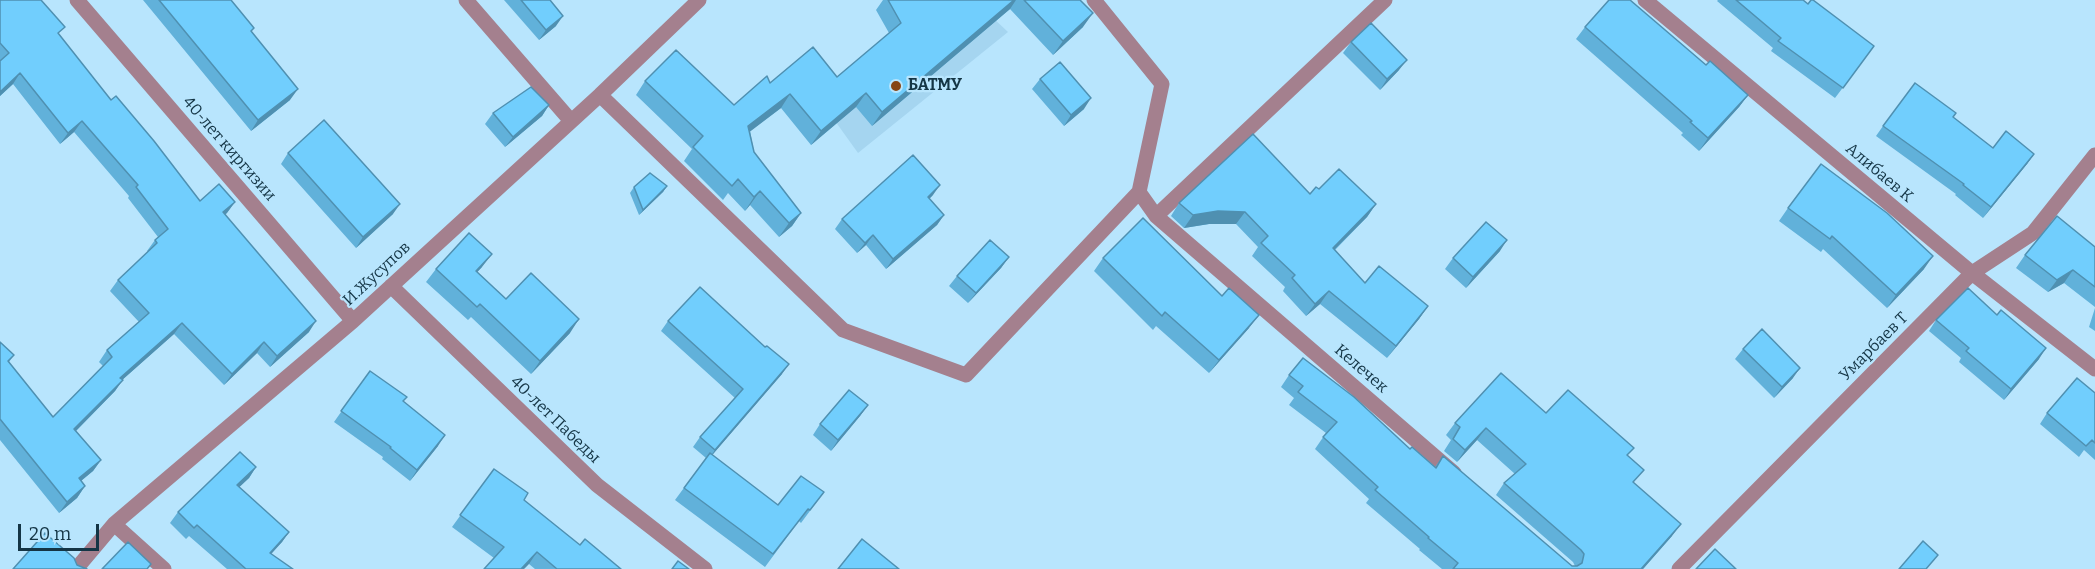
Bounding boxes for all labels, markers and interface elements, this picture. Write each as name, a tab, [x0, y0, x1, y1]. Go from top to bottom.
place label: БАТМУ	[908, 76, 962, 96]
marker: БАТМУ	[889, 79, 903, 93]
street label: 40-лет киргизии	[178, 93, 280, 205]
street label: Алибаев К	[1841, 139, 1917, 207]
street label: И.Жусупов	[339, 238, 415, 310]
street label: Умарбаев Т	[1836, 309, 1912, 385]
street label: Келечек	[1330, 341, 1392, 397]
street label: 40-лет Пабеды	[506, 372, 604, 468]
scale bar	[21, 512, 102, 550]
text: 20 m	[29, 523, 71, 545]

